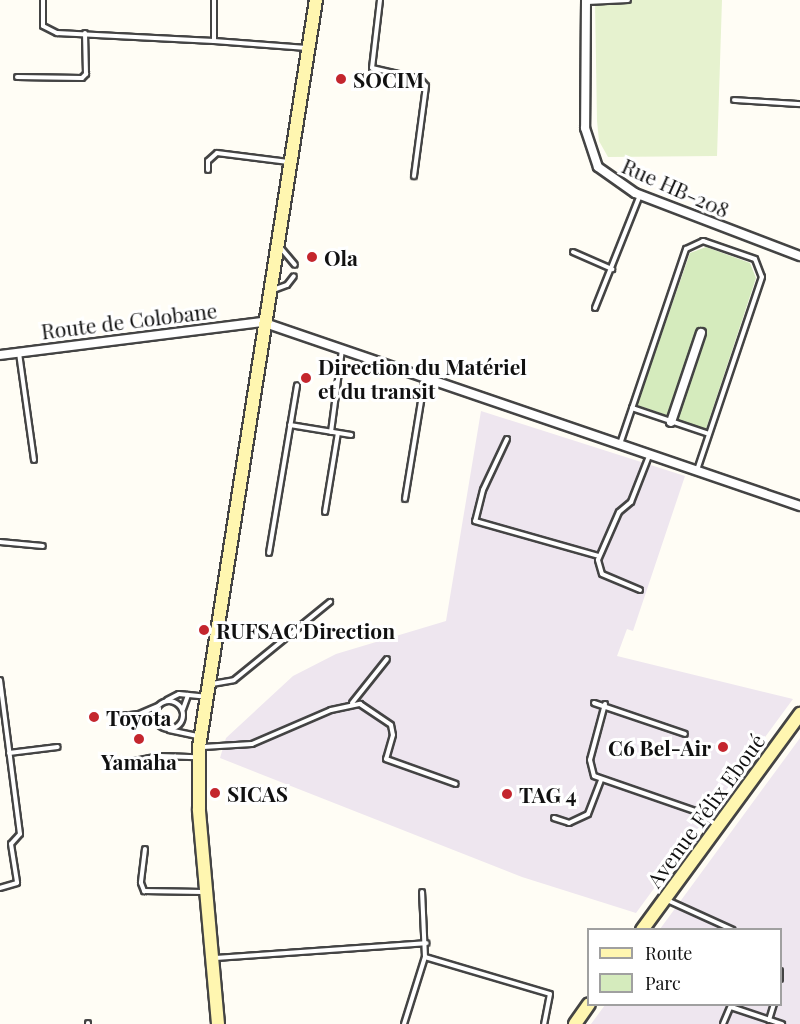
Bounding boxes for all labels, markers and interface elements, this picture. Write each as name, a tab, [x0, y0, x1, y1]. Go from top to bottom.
place label: SOCIM	[353, 66, 424, 92]
marker: SOCIM	[334, 72, 348, 86]
street label: Rue HB-208	[618, 152, 734, 222]
place label: Ola	[324, 244, 358, 270]
marker: Ola	[305, 250, 319, 264]
street label: Route de Colobane	[40, 297, 218, 343]
place label: Direction du Matériel et du transit	[318, 353, 527, 403]
marker: Direction du Matériel et du transit	[299, 371, 313, 385]
place label: RUFSAC Direction	[216, 617, 395, 643]
marker: RUFSAC Direction	[197, 623, 211, 637]
place label: Toyota	[106, 704, 171, 730]
marker: Toyota	[87, 710, 101, 724]
street label: Avenue Félix Eboué	[641, 728, 769, 892]
marker: Yamaha	[132, 732, 146, 746]
place label: C6 Bel-Air	[608, 734, 711, 760]
marker: C6 Bel-Air	[716, 740, 730, 754]
place label: Yamaha	[101, 748, 177, 774]
place label: SICAS	[227, 780, 288, 806]
place label: TAG 4	[519, 781, 577, 807]
marker: SICAS	[208, 786, 222, 800]
marker: TAG 4	[500, 787, 514, 801]
legend	[587, 928, 782, 1006]
text: Route	[645, 941, 692, 965]
text: Parc	[645, 971, 681, 995]

